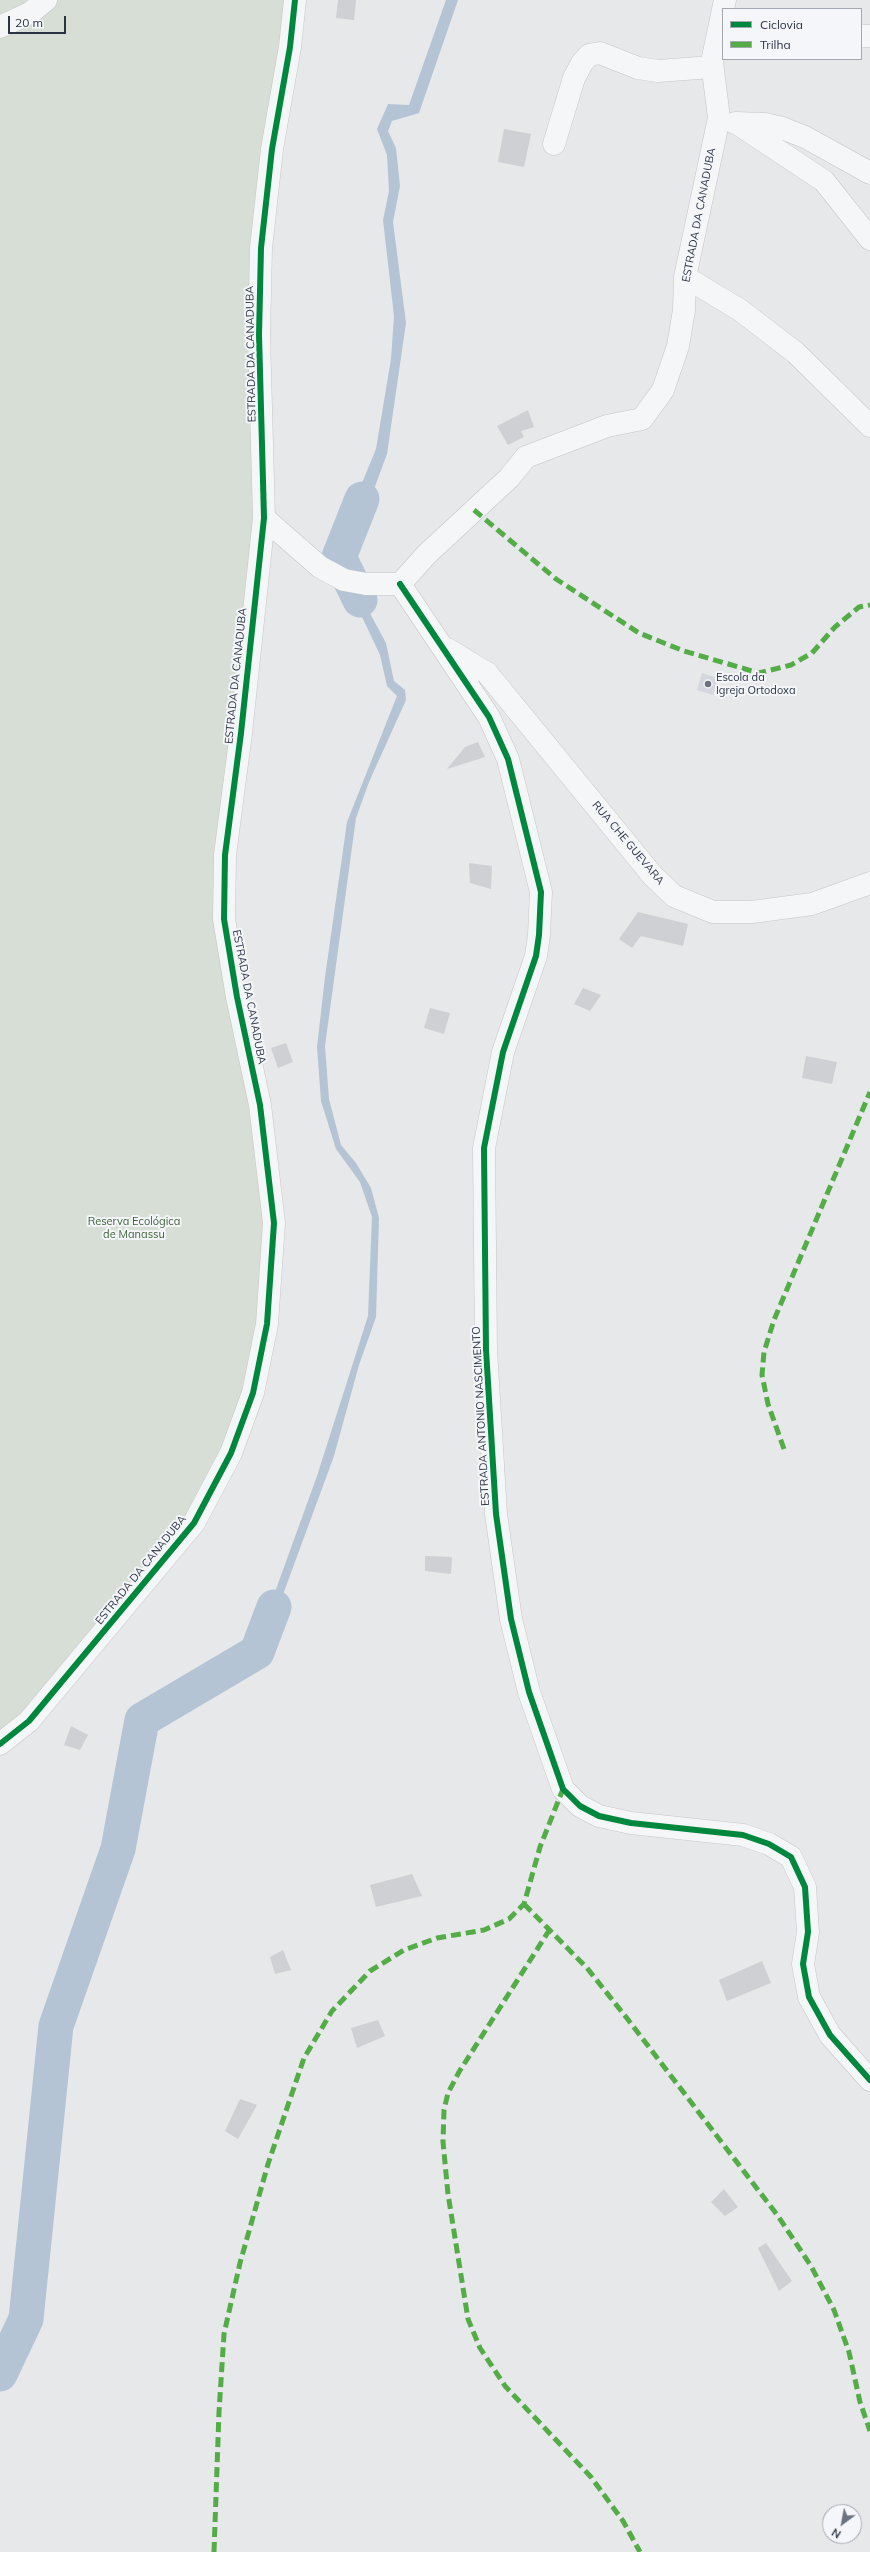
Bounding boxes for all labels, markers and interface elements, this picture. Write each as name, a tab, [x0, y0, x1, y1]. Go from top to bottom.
scale bar	[10, 8, 68, 34]
legend	[722, 8, 862, 60]
text: 20 m	[15, 15, 43, 30]
text: Ciclovia	[760, 17, 803, 32]
text: Trilha	[760, 37, 791, 52]
street label: ESTRADA DA CANADUBA	[679, 147, 719, 283]
street label: ESTRADA DA CANADUBA	[243, 286, 259, 422]
street label: ESTRADA DA CANADUBA	[222, 607, 250, 745]
place label: Escola da Igreja Ortodoxa	[716, 671, 796, 697]
marker: Escola da Igreja Ortodoxa	[703, 679, 713, 689]
street label: RUA CHE GUEVARA	[589, 799, 667, 887]
street label: ESTRADA DA CANADUBA	[229, 929, 269, 1065]
park label: Reserva Ecológica de Manassu	[88, 1215, 180, 1241]
street label: ESTRADA ANTONIO NASCIMENTO	[470, 1326, 492, 1506]
street label: ESTRADA DA CANADUBA	[93, 1513, 189, 1627]
north arrow	[822, 2504, 862, 2544]
text: N	[829, 2525, 843, 2541]

